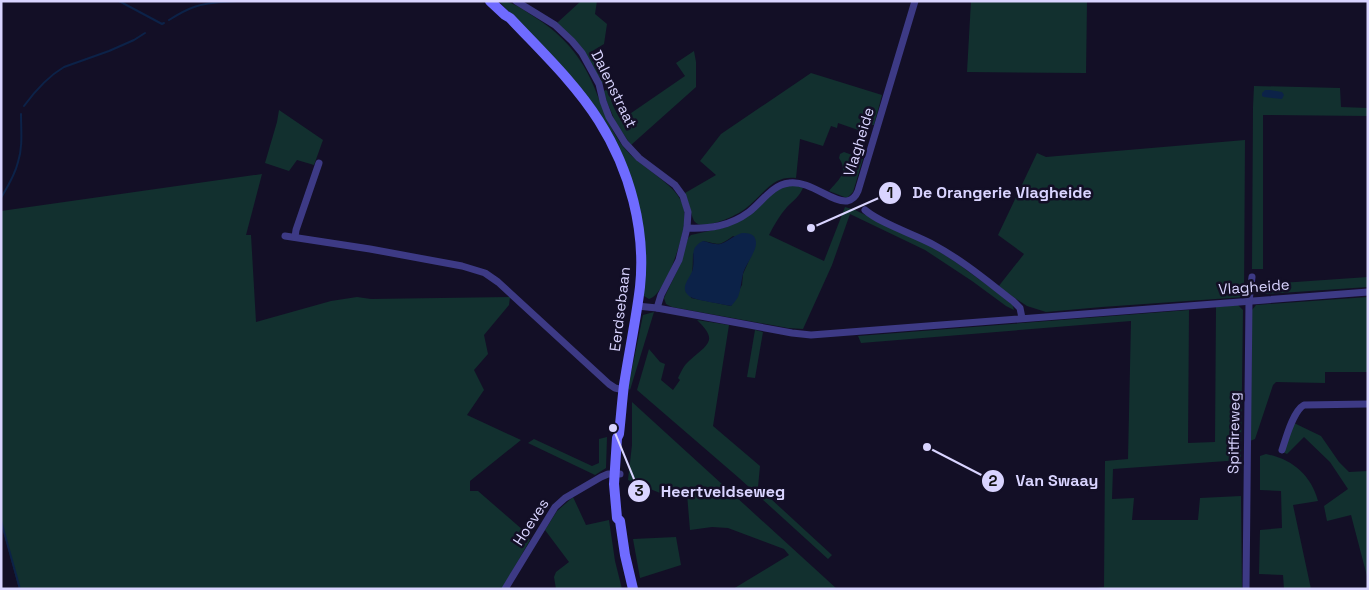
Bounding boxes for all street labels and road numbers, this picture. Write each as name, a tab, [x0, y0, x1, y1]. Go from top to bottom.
street label: Dalenstraat	[587, 47, 641, 131]
street label: Vlagheide	[839, 105, 878, 179]
street label: Eerdsebaan	[605, 265, 634, 352]
street label: Vlagheide	[1218, 275, 1290, 298]
street label: Spitfireweg	[1223, 392, 1244, 474]
street label: Hoeves	[508, 495, 553, 549]

